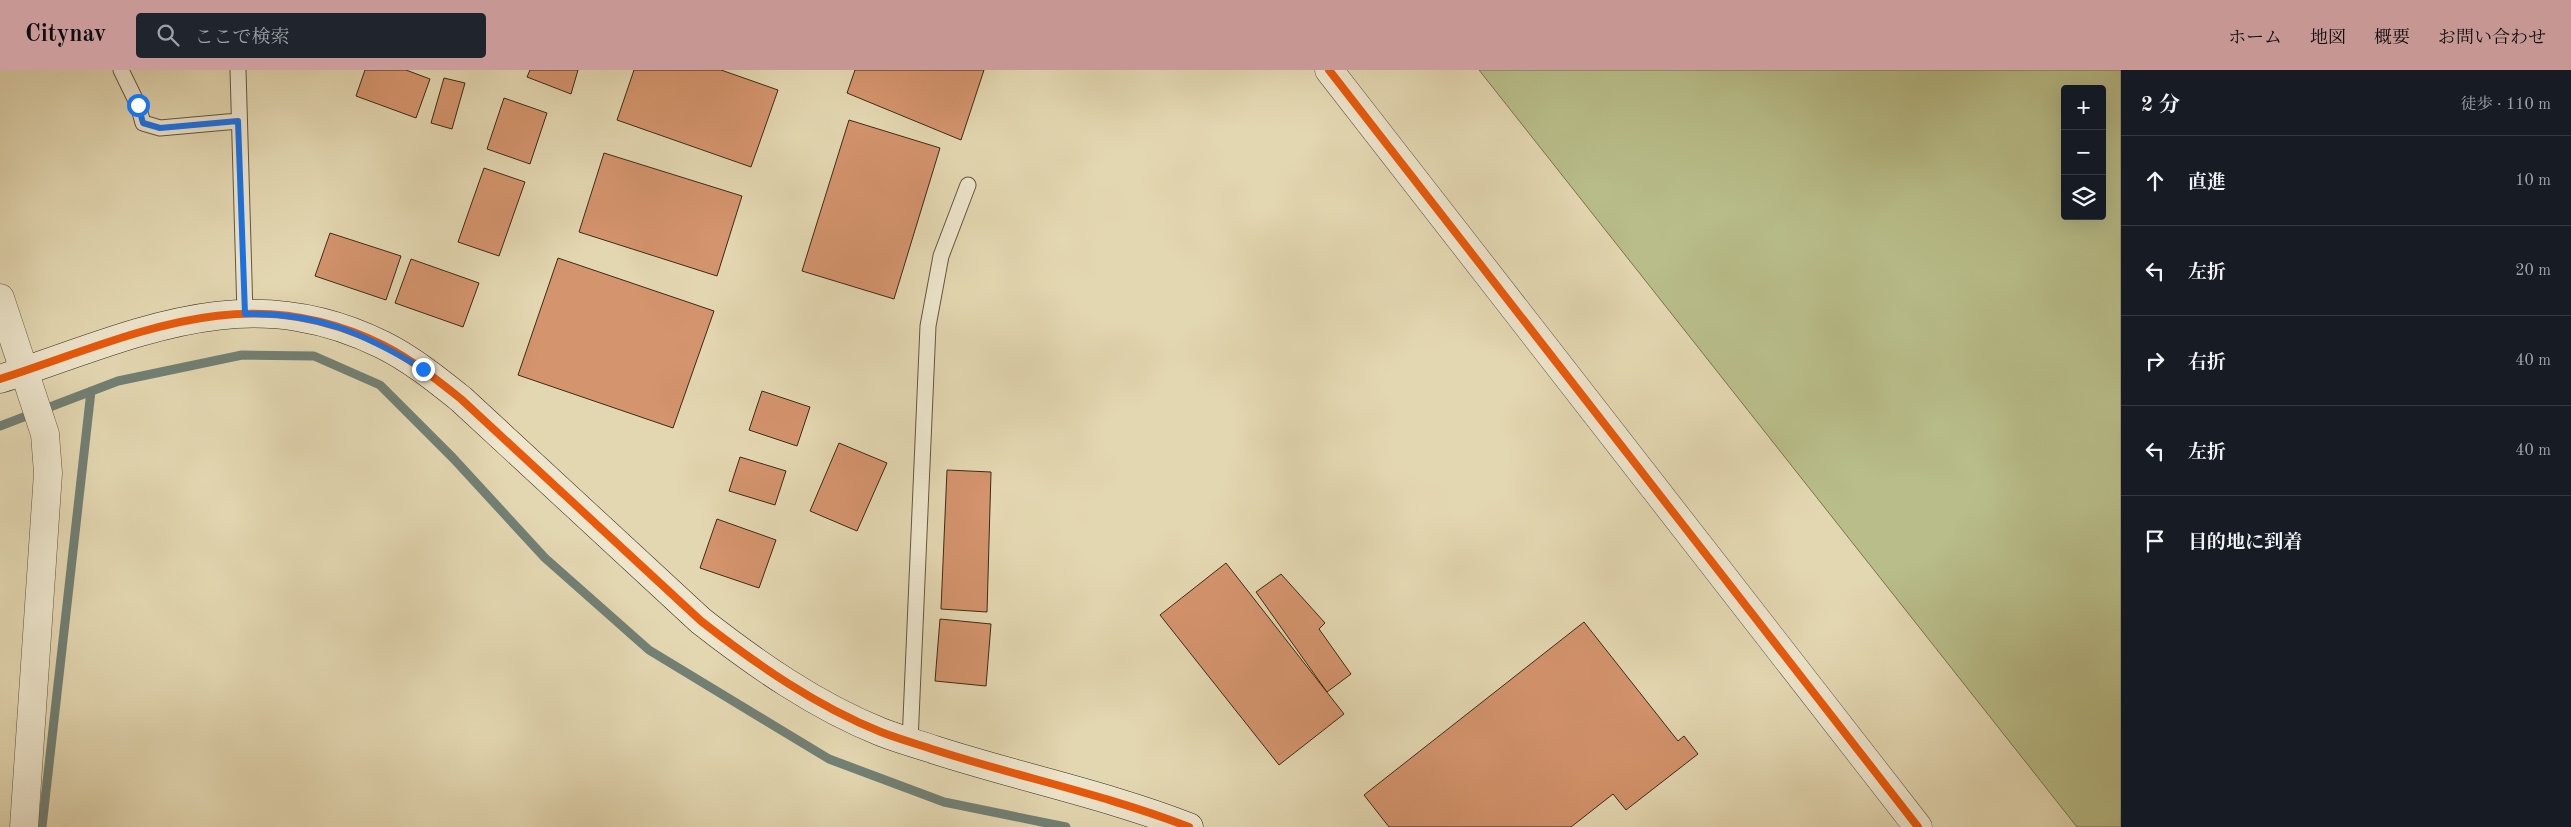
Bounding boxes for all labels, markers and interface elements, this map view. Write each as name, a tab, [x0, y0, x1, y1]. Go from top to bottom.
search box	[136, 13, 486, 58]
icon: search	[154, 21, 182, 49]
text: Citynav	[25, 23, 106, 47]
text: ここで検索	[194, 29, 289, 48]
text: ホーム	[2228, 29, 2282, 47]
text: 地図	[2310, 29, 2346, 47]
text: 概要	[2374, 29, 2410, 47]
text: お問い合わせ	[2438, 29, 2546, 47]
map controls	[2061, 85, 2106, 220]
button: +	[2061, 85, 2106, 130]
route start	[127, 94, 150, 117]
text: 2 分	[2141, 95, 2180, 116]
text: 徒歩 · 110 m	[2461, 97, 2551, 113]
button: −	[2061, 130, 2106, 175]
icon: ahead	[2141, 167, 2169, 195]
text: 10 m	[2515, 173, 2551, 189]
text: 直進	[2188, 174, 2226, 193]
button: layers	[2061, 175, 2106, 220]
icon: left	[2141, 257, 2169, 285]
text: 20 m	[2515, 263, 2551, 279]
text: 左折	[2188, 264, 2226, 283]
icon: right	[2141, 347, 2169, 375]
text: 40 m	[2515, 353, 2551, 369]
text: 右折	[2188, 354, 2226, 373]
route end	[412, 358, 435, 381]
icon: left	[2141, 437, 2169, 465]
text: 40 m	[2515, 443, 2551, 459]
text: 左折	[2188, 444, 2226, 463]
icon: arrive	[2141, 527, 2169, 555]
text: 目的地に到着	[2188, 534, 2302, 553]

